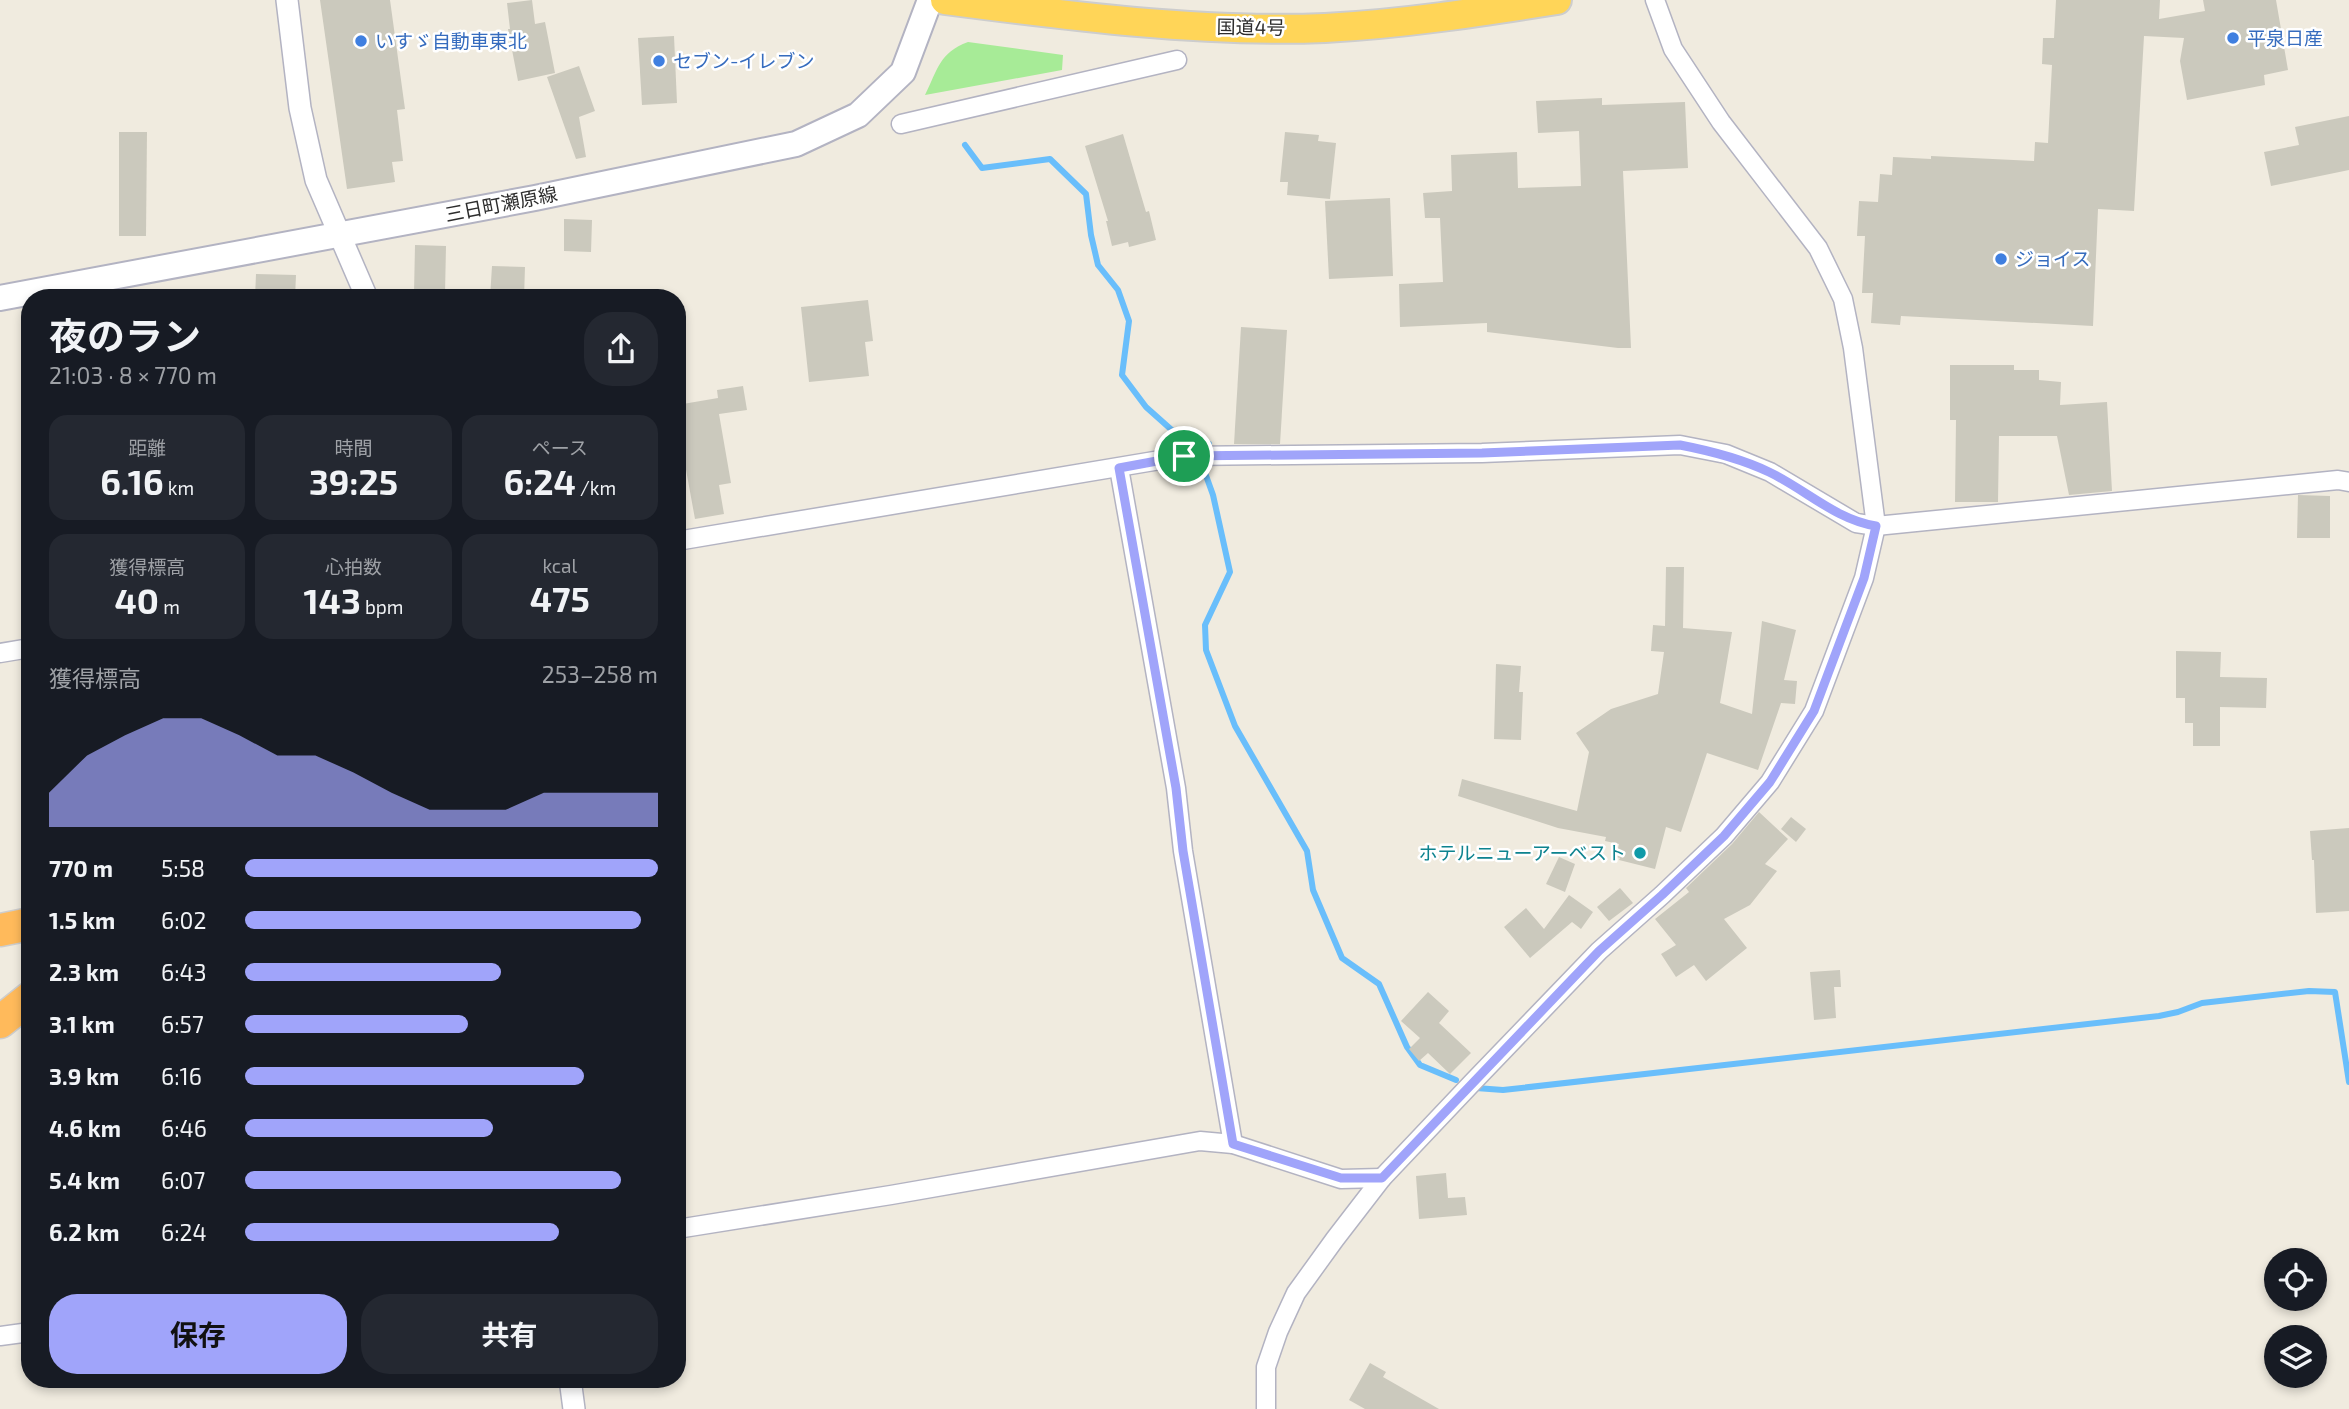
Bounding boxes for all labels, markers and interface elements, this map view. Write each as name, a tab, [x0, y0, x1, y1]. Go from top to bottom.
street label: 国道4号	[1216, 14, 1286, 39]
place label: 平泉日産	[2247, 26, 2323, 49]
place label: いすゞ自動車東北	[375, 29, 527, 52]
marker: 平泉日産	[2225, 30, 2241, 46]
marker: いすゞ自動車東北	[353, 33, 369, 49]
place label: セブン-イレブン	[673, 49, 815, 72]
marker: セブン-イレブン	[651, 53, 667, 69]
street label: 三日町瀬原線	[443, 181, 559, 226]
place label: ジョイス	[2015, 247, 2090, 270]
marker: ジョイス	[1993, 251, 2009, 267]
text: 夜のラン	[49, 312, 201, 358]
button: share	[584, 312, 658, 386]
text: 21:03 · 8 × 770 m	[49, 361, 217, 389]
pin	[1154, 426, 1214, 486]
text: 距離	[128, 436, 166, 459]
text: 時間	[334, 436, 373, 459]
text: ペース	[532, 436, 588, 459]
icon: arrive	[1165, 437, 1203, 475]
text: 6.16	[100, 460, 164, 502]
text: 39:25	[309, 460, 398, 502]
text: 6:24	[503, 460, 576, 502]
text: km	[164, 476, 194, 499]
text: /km	[576, 476, 616, 499]
text: kcal	[542, 554, 577, 577]
text: 獲得標高	[109, 555, 185, 578]
text: 心拍数	[325, 555, 382, 578]
text: 475	[530, 577, 590, 619]
text: 40	[115, 579, 159, 621]
text: 143	[303, 579, 361, 621]
text: m	[159, 595, 180, 618]
text: bpm	[361, 595, 403, 618]
text: 253–258 m	[542, 660, 658, 688]
text: 獲得標高	[49, 664, 141, 692]
place label: ホテルニューアーベスト	[1419, 841, 1626, 864]
marker: ホテルニューアーベスト	[1632, 845, 1648, 861]
text: 770 m	[49, 854, 113, 882]
text: 5:58	[161, 854, 205, 882]
text: 1.5 km	[49, 906, 115, 934]
text: 6:02	[161, 906, 206, 934]
text: 2.3 km	[49, 958, 119, 986]
text: 6:43	[161, 958, 207, 986]
text: 3.1 km	[49, 1010, 115, 1038]
text: 6:57	[161, 1010, 204, 1038]
text: 3.9 km	[49, 1062, 119, 1090]
text: 6:16	[161, 1062, 202, 1090]
text: 4.6 km	[49, 1114, 121, 1142]
text: 6:46	[161, 1114, 207, 1142]
text: 5.4 km	[49, 1166, 120, 1194]
text: 6:07	[161, 1166, 205, 1194]
text: 6.2 km	[49, 1218, 120, 1246]
text: 6:24	[161, 1218, 207, 1246]
map controls	[2264, 1248, 2327, 1388]
button: locate	[2264, 1248, 2327, 1311]
button: 保存	[49, 1294, 347, 1374]
button: 共有	[361, 1294, 658, 1374]
button: layers	[2264, 1325, 2327, 1388]

